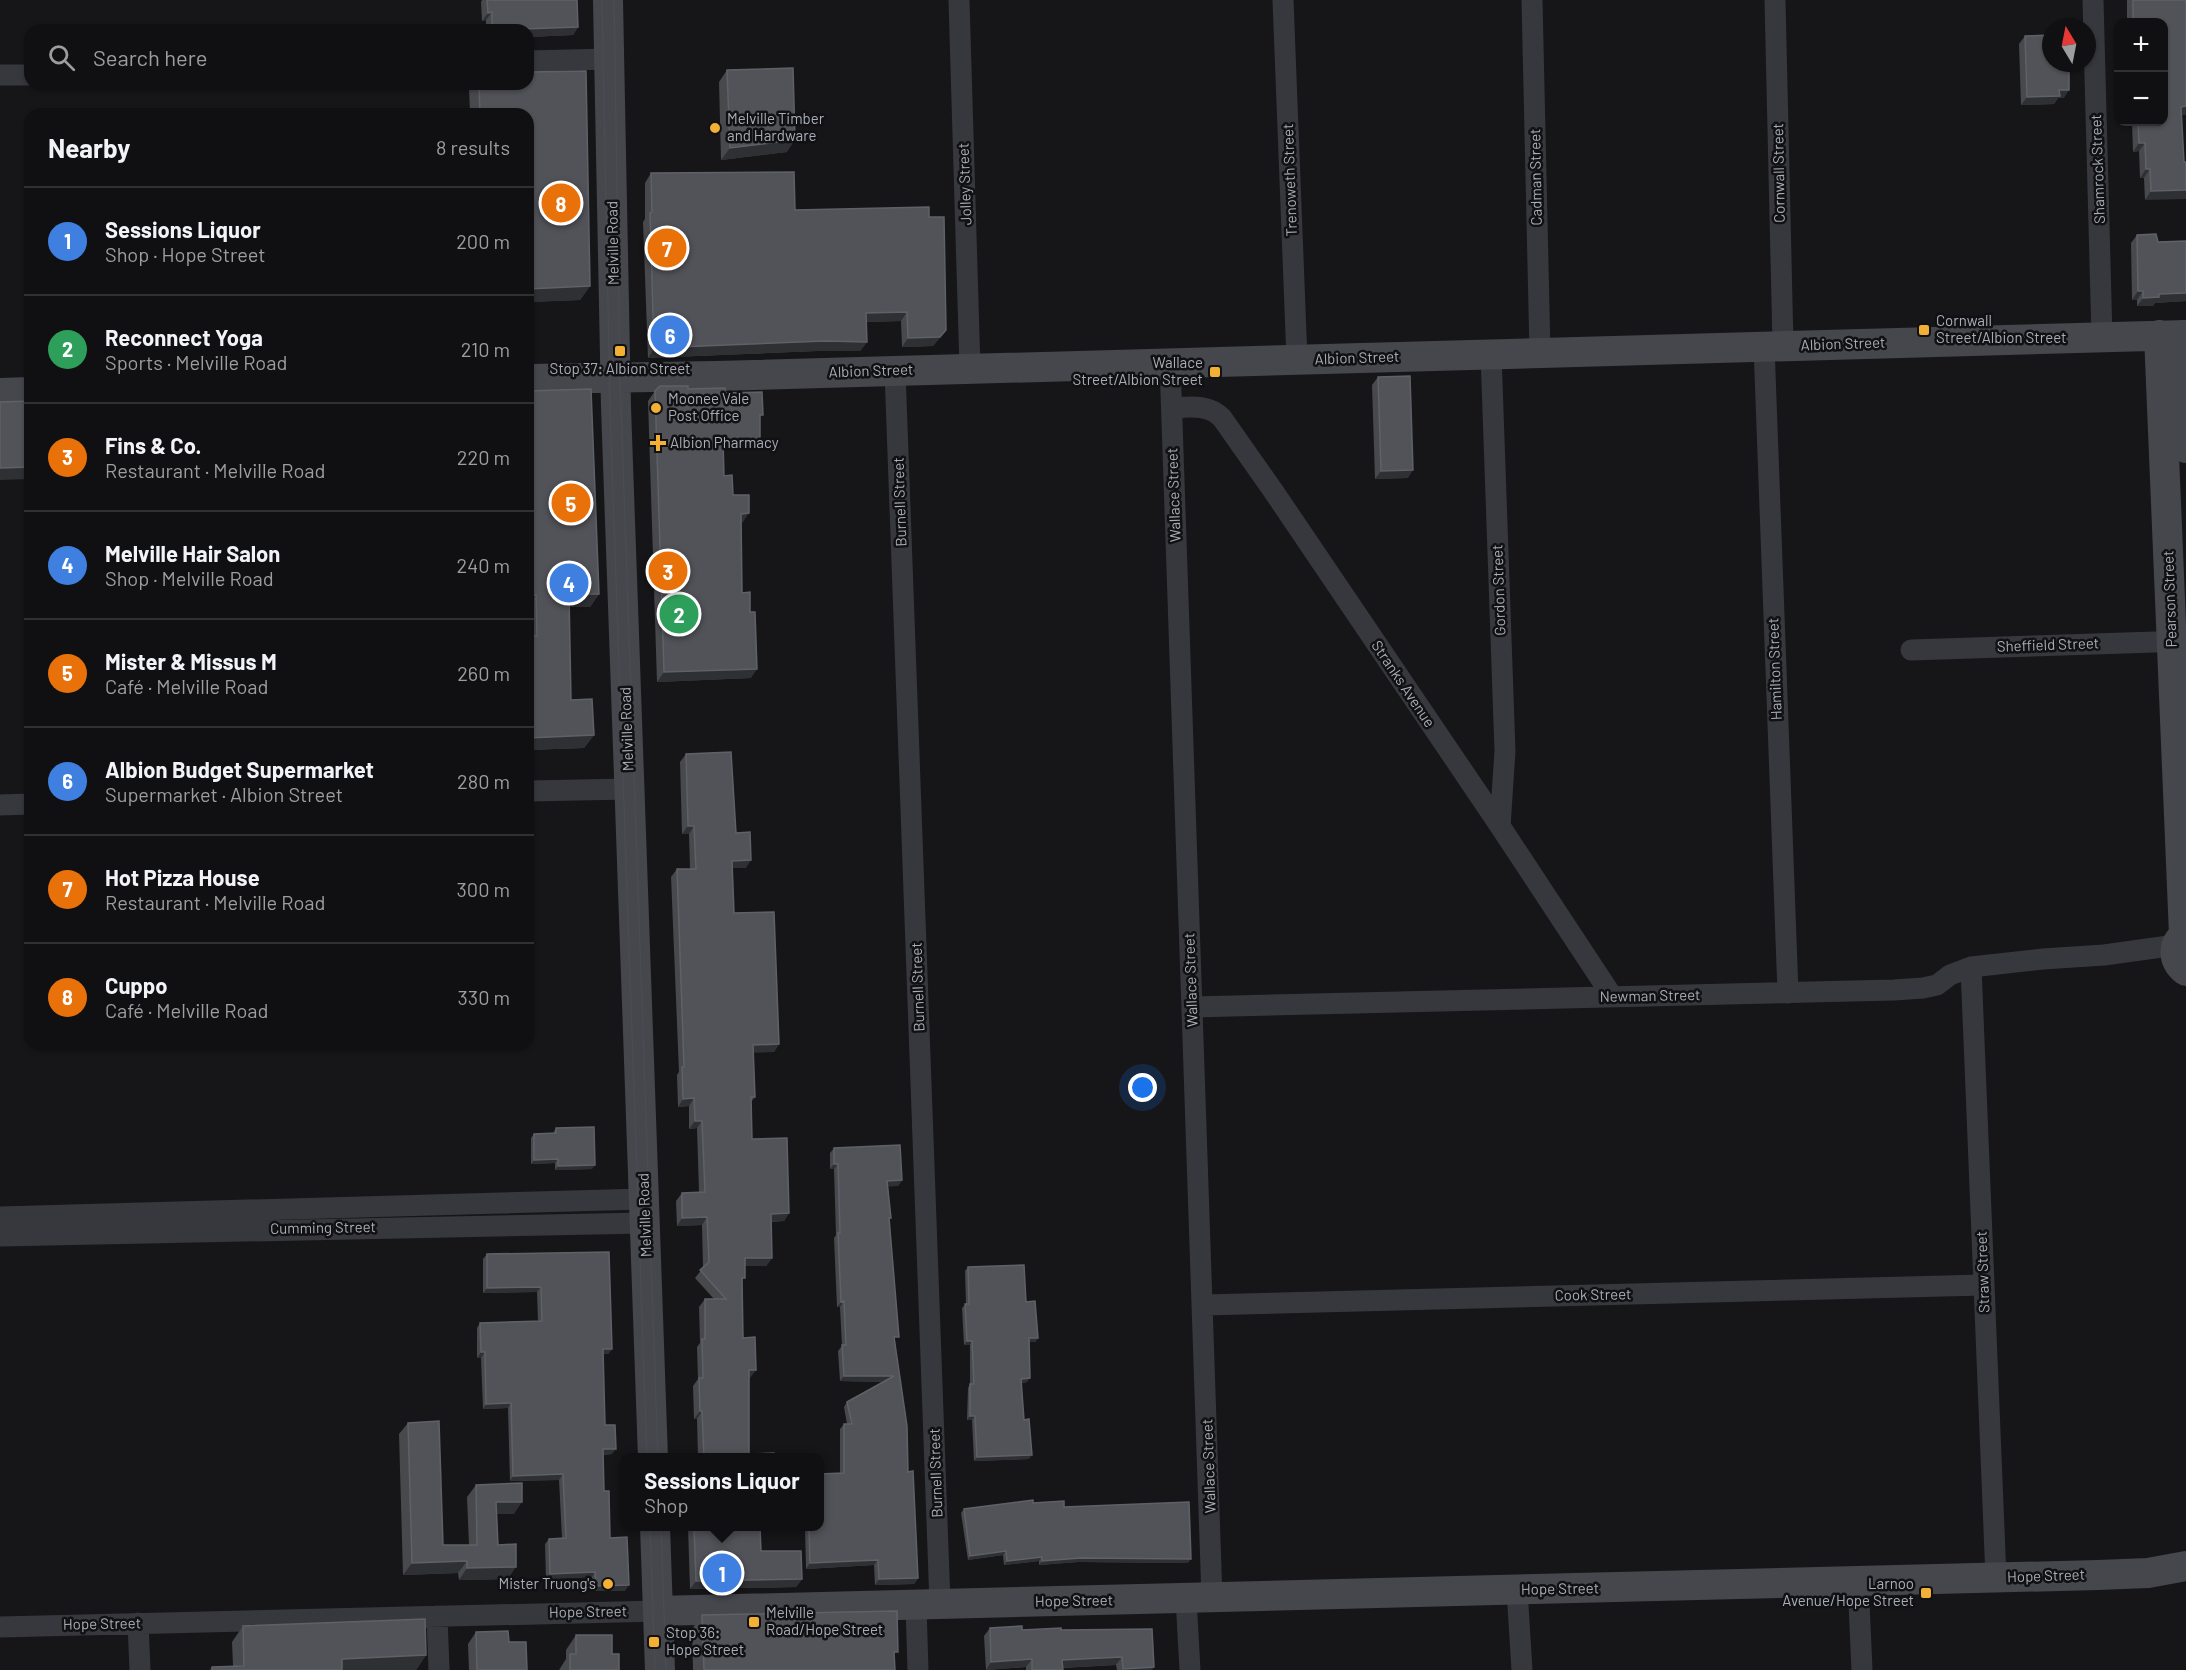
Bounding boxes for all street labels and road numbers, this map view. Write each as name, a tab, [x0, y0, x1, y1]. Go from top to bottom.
street label: Shamrock Street	[2086, 114, 2108, 224]
street label: Trenoweth Street	[1278, 123, 1300, 237]
street label: Cornwall Street	[1768, 123, 1788, 223]
street label: Cadman Street	[1525, 128, 1545, 226]
street label: Jolley Street	[954, 143, 974, 226]
street label: Melville Road	[602, 201, 622, 285]
street label: Albion Street	[1800, 333, 1886, 353]
street label: Albion Street	[1314, 347, 1400, 367]
street label: Albion Street	[828, 360, 914, 380]
street label: Wallace Street	[1162, 448, 1184, 543]
street label: Burnell Street	[888, 457, 910, 547]
street label: Gordon Street	[1487, 544, 1509, 636]
street label: Pearson Street	[2158, 550, 2180, 648]
street label: Hamilton Street	[1763, 617, 1785, 721]
street label: Sheffield Street	[1997, 633, 2099, 655]
street label: Stranks Avenue	[1368, 637, 1439, 730]
street label: Melville Road	[616, 687, 636, 771]
street label: Wallace Street	[1179, 933, 1201, 1028]
street label: Burnell Street	[906, 942, 928, 1032]
street label: Newman Street	[1599, 985, 1701, 1005]
street label: Melville Road	[634, 1173, 654, 1257]
street label: Cumming Street	[270, 1217, 376, 1237]
street label: Straw Street	[1972, 1231, 1992, 1313]
street label: Cook Street	[1554, 1284, 1632, 1304]
street label: Wallace Street	[1197, 1419, 1219, 1514]
street label: Burnell Street	[924, 1428, 946, 1518]
street label: Hope Street	[2007, 1565, 2085, 1585]
street label: Hope Street	[1521, 1578, 1599, 1598]
street label: Hope Street	[1035, 1590, 1113, 1610]
street label: Hope Street	[549, 1601, 627, 1621]
street label: Hope Street	[63, 1613, 141, 1633]

